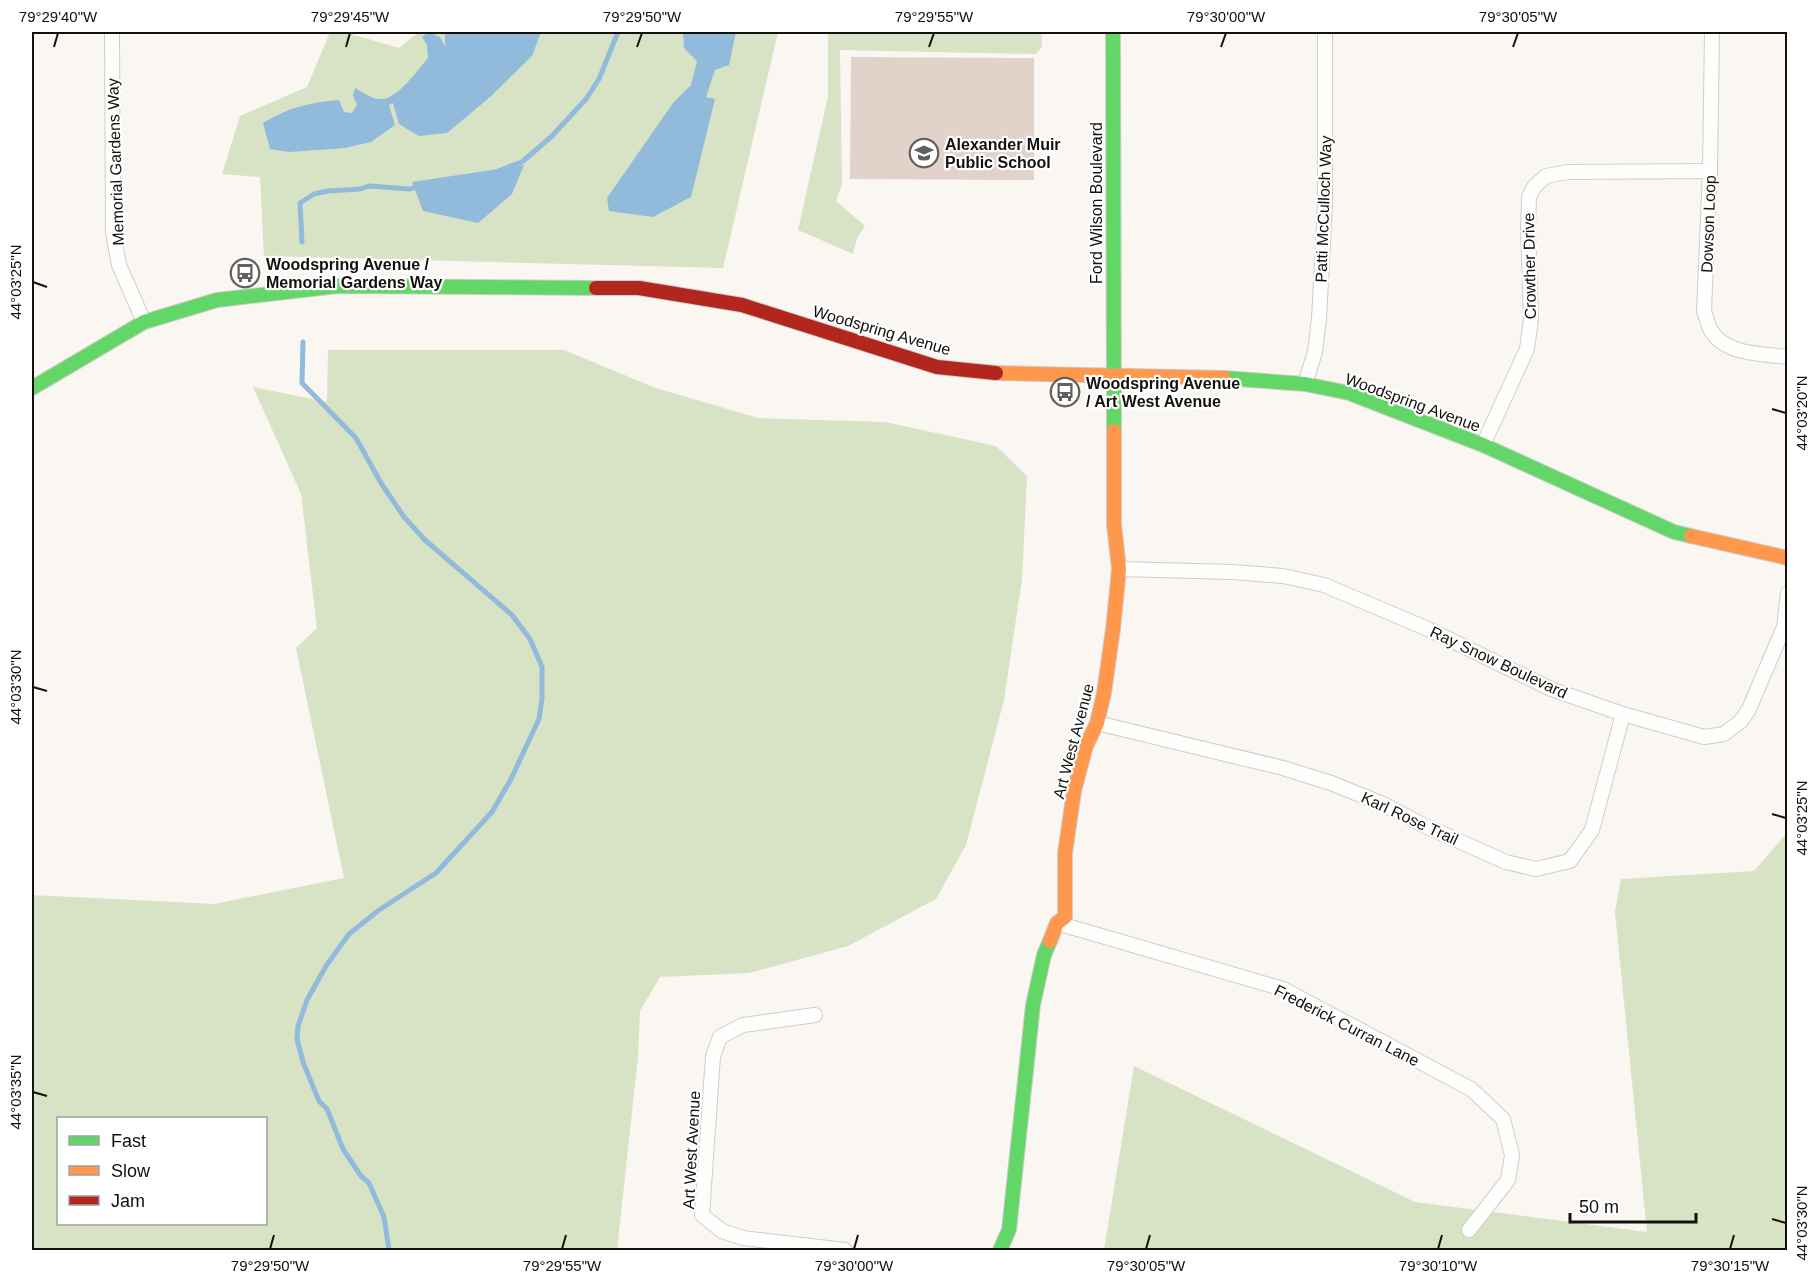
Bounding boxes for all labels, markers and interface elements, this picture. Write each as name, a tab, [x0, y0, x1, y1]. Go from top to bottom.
text: 79°29'40"W	[19, 8, 98, 25]
text: 79°29'45"W	[311, 8, 390, 25]
text: 79°29'50"W	[603, 8, 682, 25]
text: 79°29'55"W	[895, 8, 974, 25]
text: 79°30'00"W	[1187, 8, 1266, 25]
text: 79°30'05"W	[1479, 8, 1558, 25]
street label: Memorial Gardens Way	[104, 78, 127, 246]
street label: Ford Wilson Boulevard	[1088, 122, 1105, 284]
street label: Patti McCulloch Way	[1312, 135, 1335, 283]
place label: Alexander Muir Public School	[945, 136, 1061, 171]
school or university icon: Alexander Muir Public School	[908, 137, 940, 169]
street label: Dowson Loop	[1698, 175, 1719, 273]
street label: Crowther Drive	[1520, 212, 1539, 319]
text: 44°03'25"N	[7, 244, 24, 320]
place label: Woodspring Avenue / Memorial Gardens Way	[266, 256, 442, 291]
bus stop icon: Woodspring Avenue / Memorial Gardens Way	[229, 257, 261, 289]
street label: Woodspring Avenue	[811, 303, 953, 358]
street label: Woodspring Avenue	[1343, 370, 1483, 435]
place label: Woodspring Avenue / Art West Avenue	[1086, 375, 1240, 410]
text: 44°03'20"N	[1793, 375, 1810, 451]
bus stop icon: Woodspring Avenue / Art West Avenue	[1049, 376, 1081, 408]
street label: Ray Snow Boulevard	[1427, 623, 1570, 702]
text: 44°03'30"N	[7, 649, 24, 725]
street label: Art West Avenue	[1050, 682, 1097, 801]
text: 44°03'25"N	[1793, 780, 1810, 856]
street label: Karl Rose Trail	[1359, 789, 1461, 848]
street label: Frederick Curran Lane	[1272, 982, 1422, 1069]
text: 44°03'35"N	[7, 1054, 24, 1130]
street label: Art West Avenue	[680, 1090, 703, 1210]
legend	[57, 1117, 267, 1225]
text: Fast	[111, 1131, 146, 1151]
text: Slow	[111, 1161, 151, 1181]
text: 44°03'30"N	[1793, 1185, 1810, 1261]
scale bar	[1570, 1186, 1696, 1224]
text: Jam	[111, 1191, 145, 1211]
text: 50 m	[1579, 1197, 1619, 1217]
text: 79°29'50"W	[231, 1257, 310, 1274]
text: 79°29'55"W	[523, 1257, 602, 1274]
text: 79°30'00"W	[815, 1257, 894, 1274]
text: 79°30'05"W	[1107, 1257, 1186, 1274]
text: 79°30'10"W	[1399, 1257, 1478, 1274]
text: 79°30'15"W	[1691, 1257, 1770, 1274]

